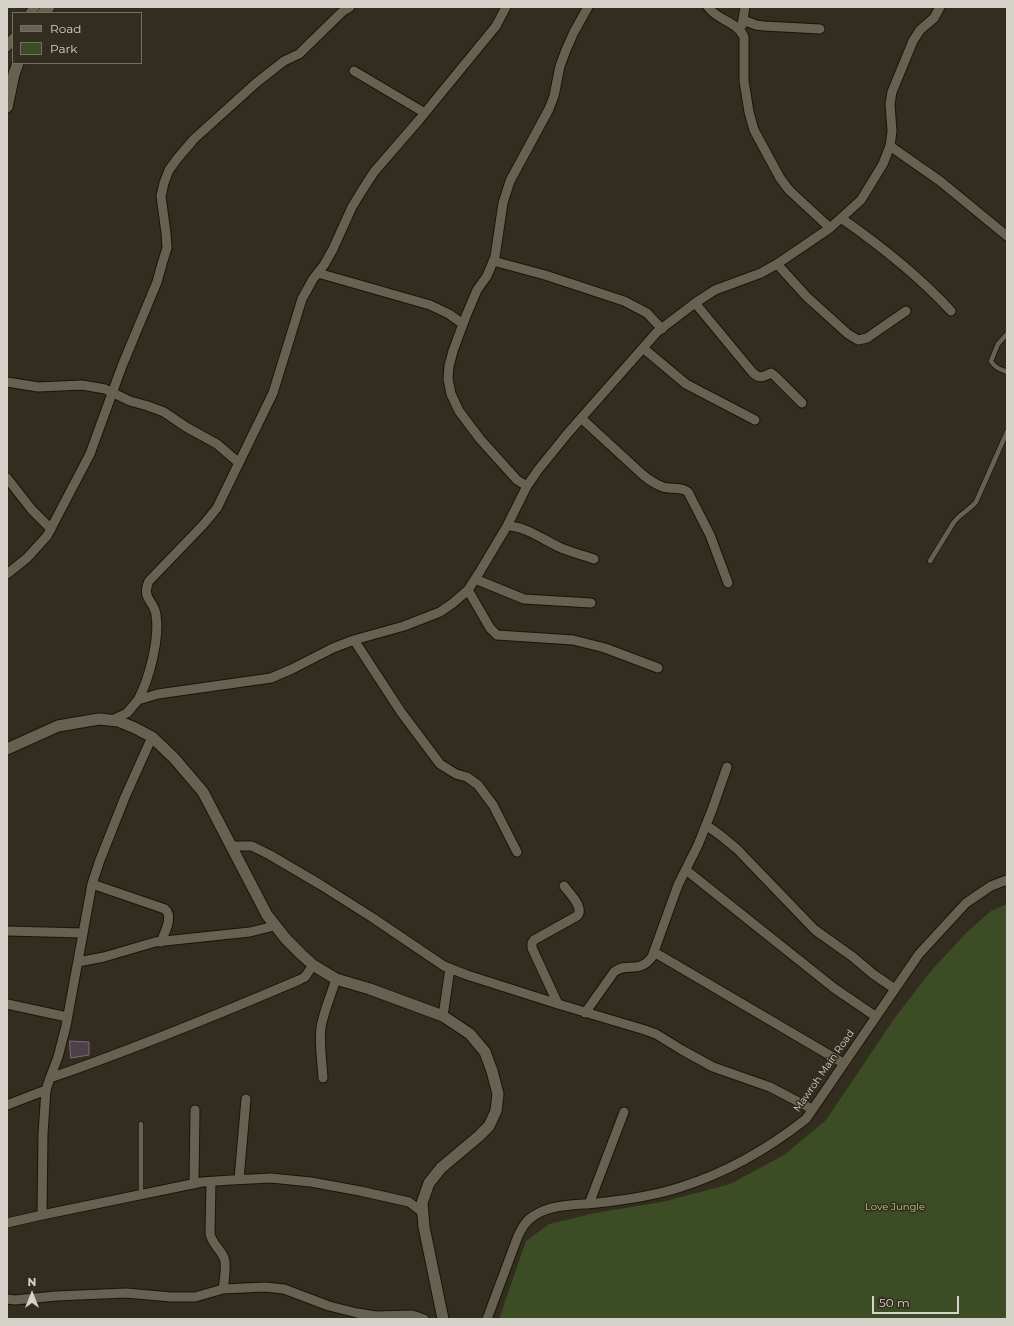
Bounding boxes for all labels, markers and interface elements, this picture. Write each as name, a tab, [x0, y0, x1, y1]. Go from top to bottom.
legend	[12, 12, 142, 64]
text: Road	[50, 21, 81, 36]
text: Park	[50, 41, 77, 56]
street label: Mawroh Main Road	[791, 1028, 857, 1114]
park label: Love Jungle	[865, 1201, 925, 1213]
north arrow	[12, 1274, 52, 1314]
text: N	[28, 1275, 36, 1289]
scale bar	[874, 1288, 961, 1314]
text: 50 m	[879, 1295, 910, 1310]

